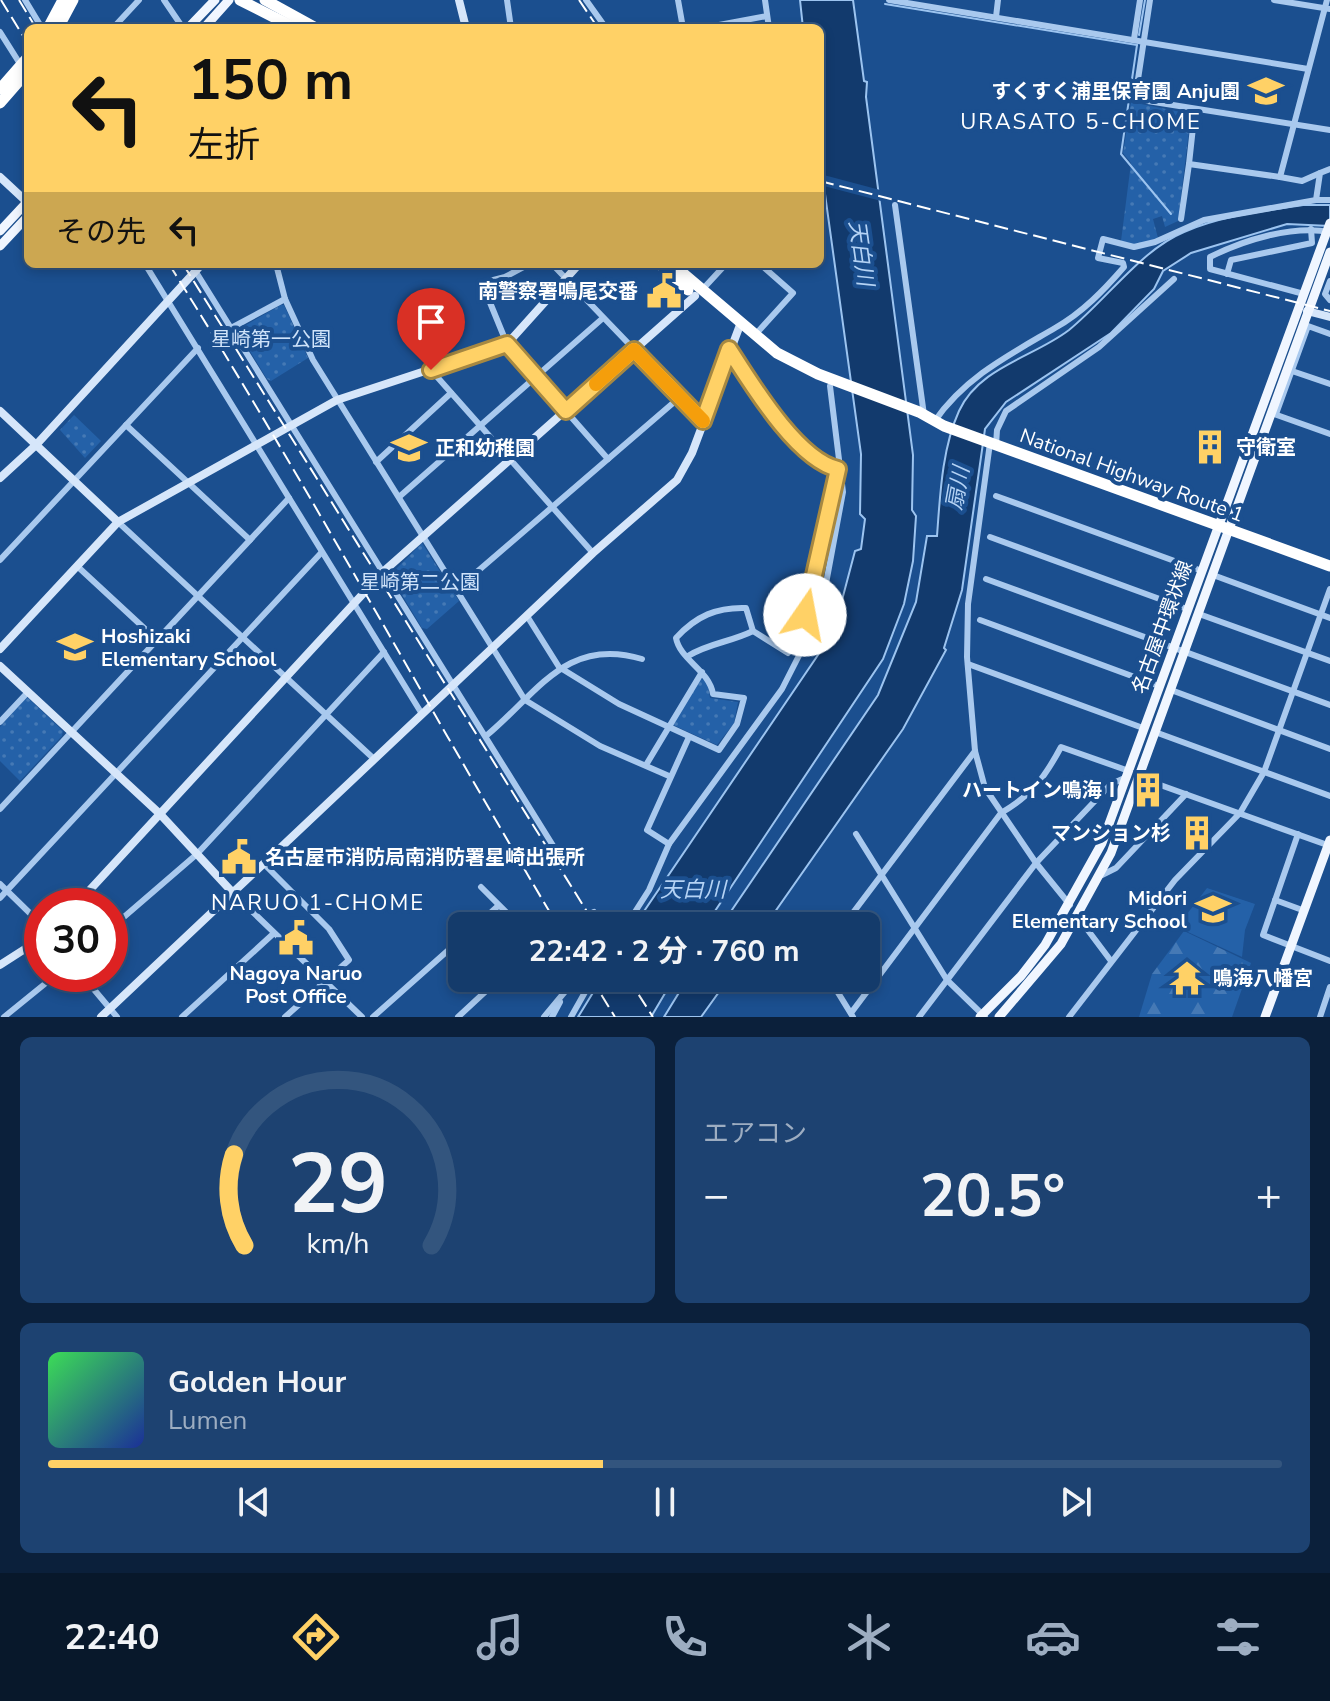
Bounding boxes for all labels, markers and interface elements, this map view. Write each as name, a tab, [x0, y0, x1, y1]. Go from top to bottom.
text: 150 m	[188, 42, 353, 119]
icon: left	[56, 56, 160, 160]
school or university icon: すくすく浦里保育園 Anju園	[1247, 72, 1285, 110]
place label: すくすく浦里保育園 Anju園	[991, 78, 1240, 105]
district label: URASATO 5-CHOME	[960, 107, 1202, 137]
text: 左折	[188, 121, 260, 170]
icon: left	[162, 208, 206, 252]
text: その先	[56, 212, 146, 253]
water label: 天白川	[842, 218, 881, 290]
public building icon: 南警察署鳴尾交番	[645, 272, 683, 310]
place label: 南警察署鳴尾交番	[478, 278, 638, 305]
pin	[397, 288, 465, 370]
icon: arrive	[409, 300, 453, 344]
park label: 星崎第一公園	[211, 326, 331, 353]
street label: National Highway Route 1	[1016, 422, 1248, 529]
building icon: 守衛室	[1191, 428, 1229, 466]
school or university icon: 正和幼稚園	[390, 429, 428, 467]
place label: 守衛室	[1236, 434, 1296, 461]
place label: 正和幼稚園	[435, 435, 535, 462]
water label: 扇川	[939, 462, 977, 512]
street label: 名古屋中環状線	[1126, 557, 1199, 698]
park label: 星崎第二公園	[360, 569, 480, 596]
position arrow	[763, 573, 847, 657]
place label: Hoshizaki Elementary School	[101, 623, 277, 673]
school or university icon: Hoshizaki Elementary School	[56, 628, 94, 666]
building icon: ハートイン鳴海Ⅰ	[1129, 771, 1167, 809]
place label: ハートイン鳴海Ⅰ	[962, 777, 1122, 804]
building icon: マンション杉	[1178, 814, 1216, 852]
place label: マンション杉	[1051, 820, 1171, 847]
public building icon: 名古屋市消防局南消防署星崎出張所	[220, 838, 258, 876]
place label: 名古屋市消防局南消防署星崎出張所	[265, 844, 585, 871]
water label: 天白川	[660, 875, 728, 905]
place label: Midori Elementary School	[1012, 885, 1188, 935]
speed limit sign: 30	[24, 888, 128, 992]
district label: NARUO 1-CHOME	[211, 888, 425, 918]
school or university icon: Midori Elementary School	[1194, 890, 1232, 928]
public building icon: Nagoya Naruo Post Office	[277, 919, 315, 957]
text: 22:42 · 2 分 · 760 m	[528, 931, 800, 972]
temple icon: 鳴海八幡宮	[1168, 959, 1206, 997]
place label: Nagoya Naruo Post Office	[230, 960, 362, 1010]
place label: 鳴海八幡宮	[1213, 965, 1313, 992]
text: エアコン	[703, 1116, 807, 1151]
text: 29	[288, 1128, 387, 1241]
text: 20.5°	[920, 1155, 1065, 1237]
text: −	[703, 1166, 729, 1226]
text: +	[1256, 1166, 1282, 1226]
text: km/h	[306, 1224, 369, 1263]
text: Golden Hour	[168, 1362, 346, 1403]
text: Lumen	[168, 1403, 247, 1438]
icon: previous	[232, 1480, 276, 1524]
icon: pause	[643, 1480, 687, 1524]
icon: next	[1054, 1480, 1098, 1524]
icon: directions	[288, 1609, 344, 1665]
icon: music	[472, 1609, 528, 1665]
icon: phone	[657, 1609, 713, 1665]
icon: climate	[841, 1609, 897, 1665]
icon: car	[1025, 1609, 1081, 1665]
icon: filters	[1210, 1609, 1266, 1665]
text: 22:40	[64, 1613, 160, 1662]

